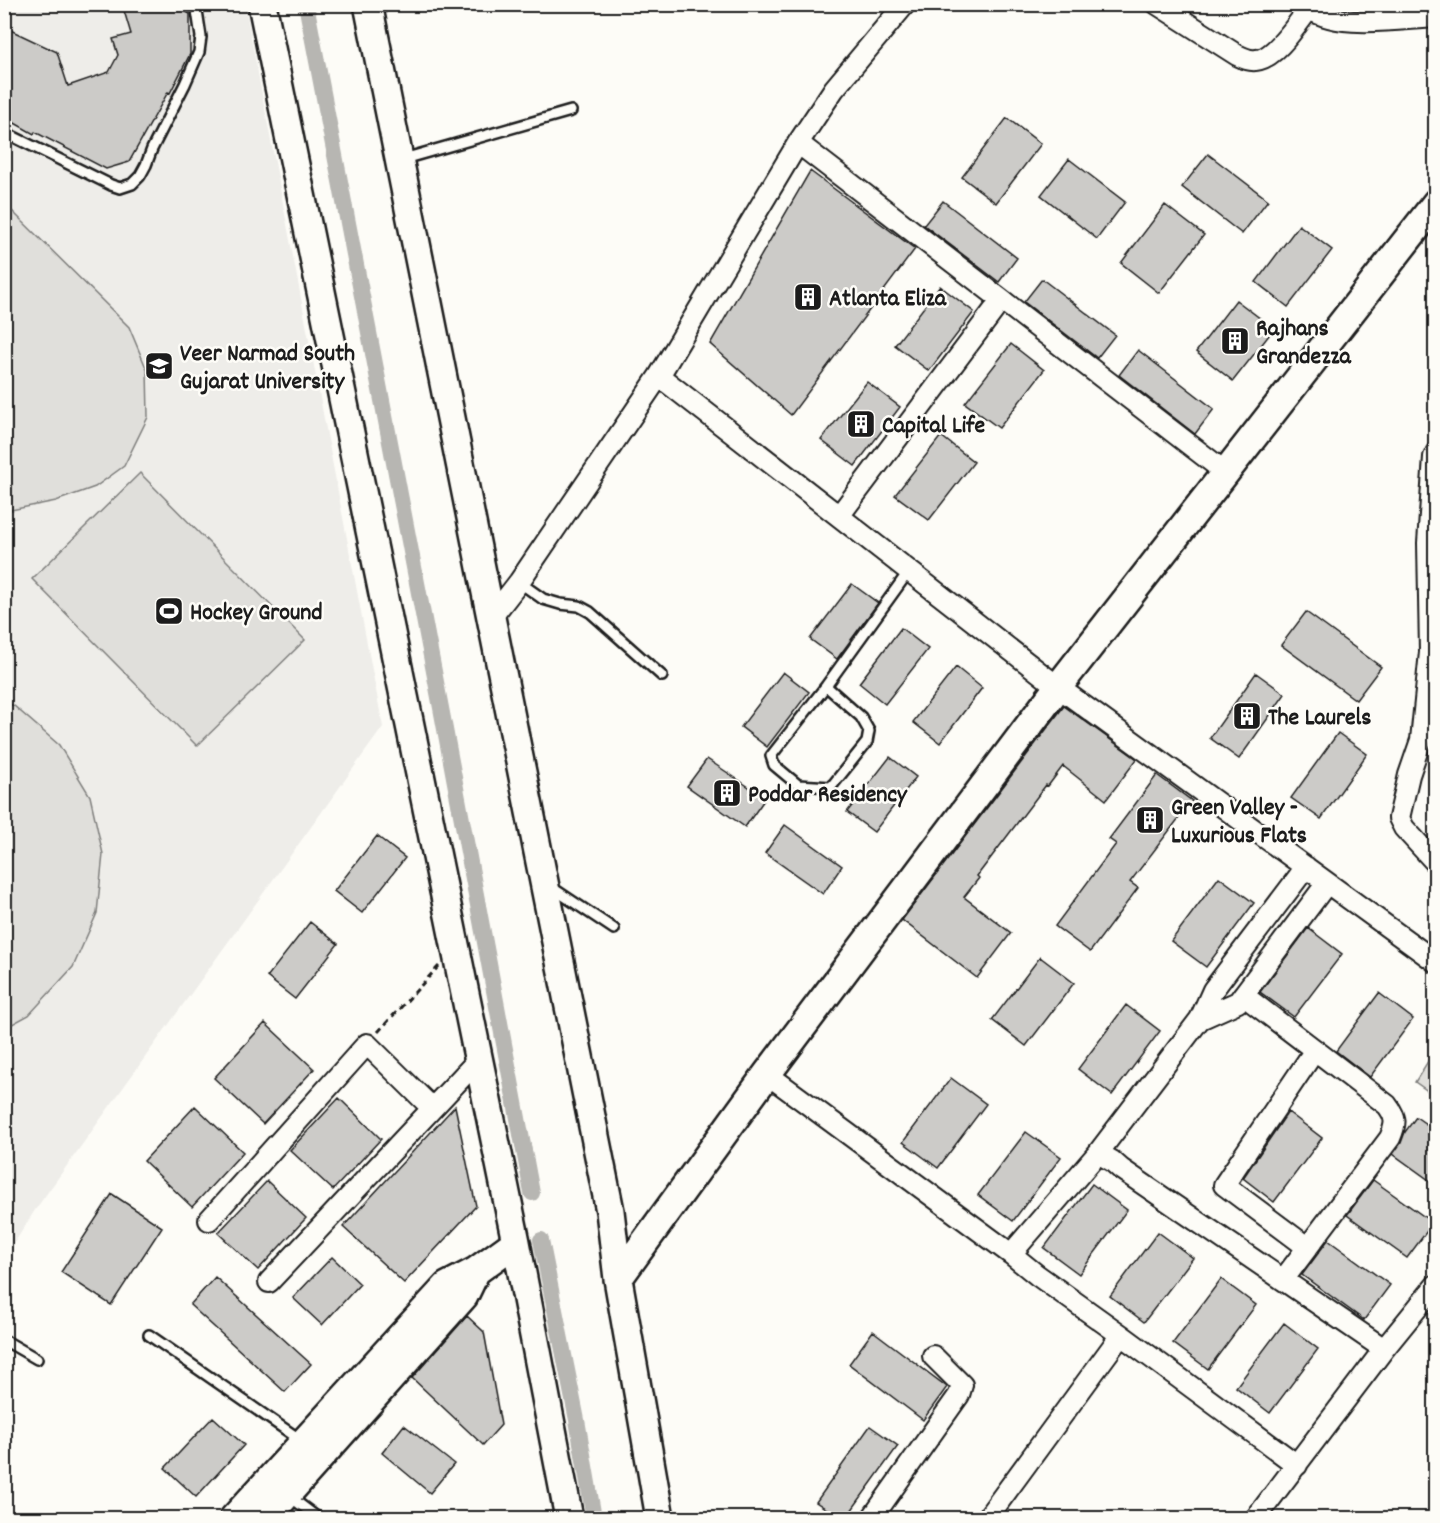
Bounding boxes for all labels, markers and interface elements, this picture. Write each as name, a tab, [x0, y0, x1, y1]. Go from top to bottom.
building icon: Atlanta Eliza	[792, 281, 824, 313]
place label: Atlanta Eliza	[829, 283, 947, 317]
place label: Rajhans Grandezza	[1256, 313, 1351, 375]
building icon: Rajhans Grandezza	[1219, 325, 1251, 357]
place label: Veer Narmad South Gujarat University	[180, 338, 355, 400]
school or university icon: Veer Narmad South Gujarat University	[143, 350, 175, 382]
building icon: Capital Life	[845, 408, 877, 440]
place label: Capital Life	[882, 410, 986, 444]
sports icon: Hockey Ground	[153, 595, 185, 627]
place label: Hockey Ground	[190, 597, 323, 631]
building icon: The Laurels	[1231, 700, 1263, 732]
place label: The Laurels	[1268, 702, 1371, 736]
building icon: Poddar Residency	[711, 777, 743, 809]
place label: Poddar Residency	[748, 779, 908, 813]
place label: Green Valley - Luxurious Flats	[1171, 792, 1307, 854]
building icon: Green Valley - Luxurious Flats	[1134, 804, 1166, 836]

